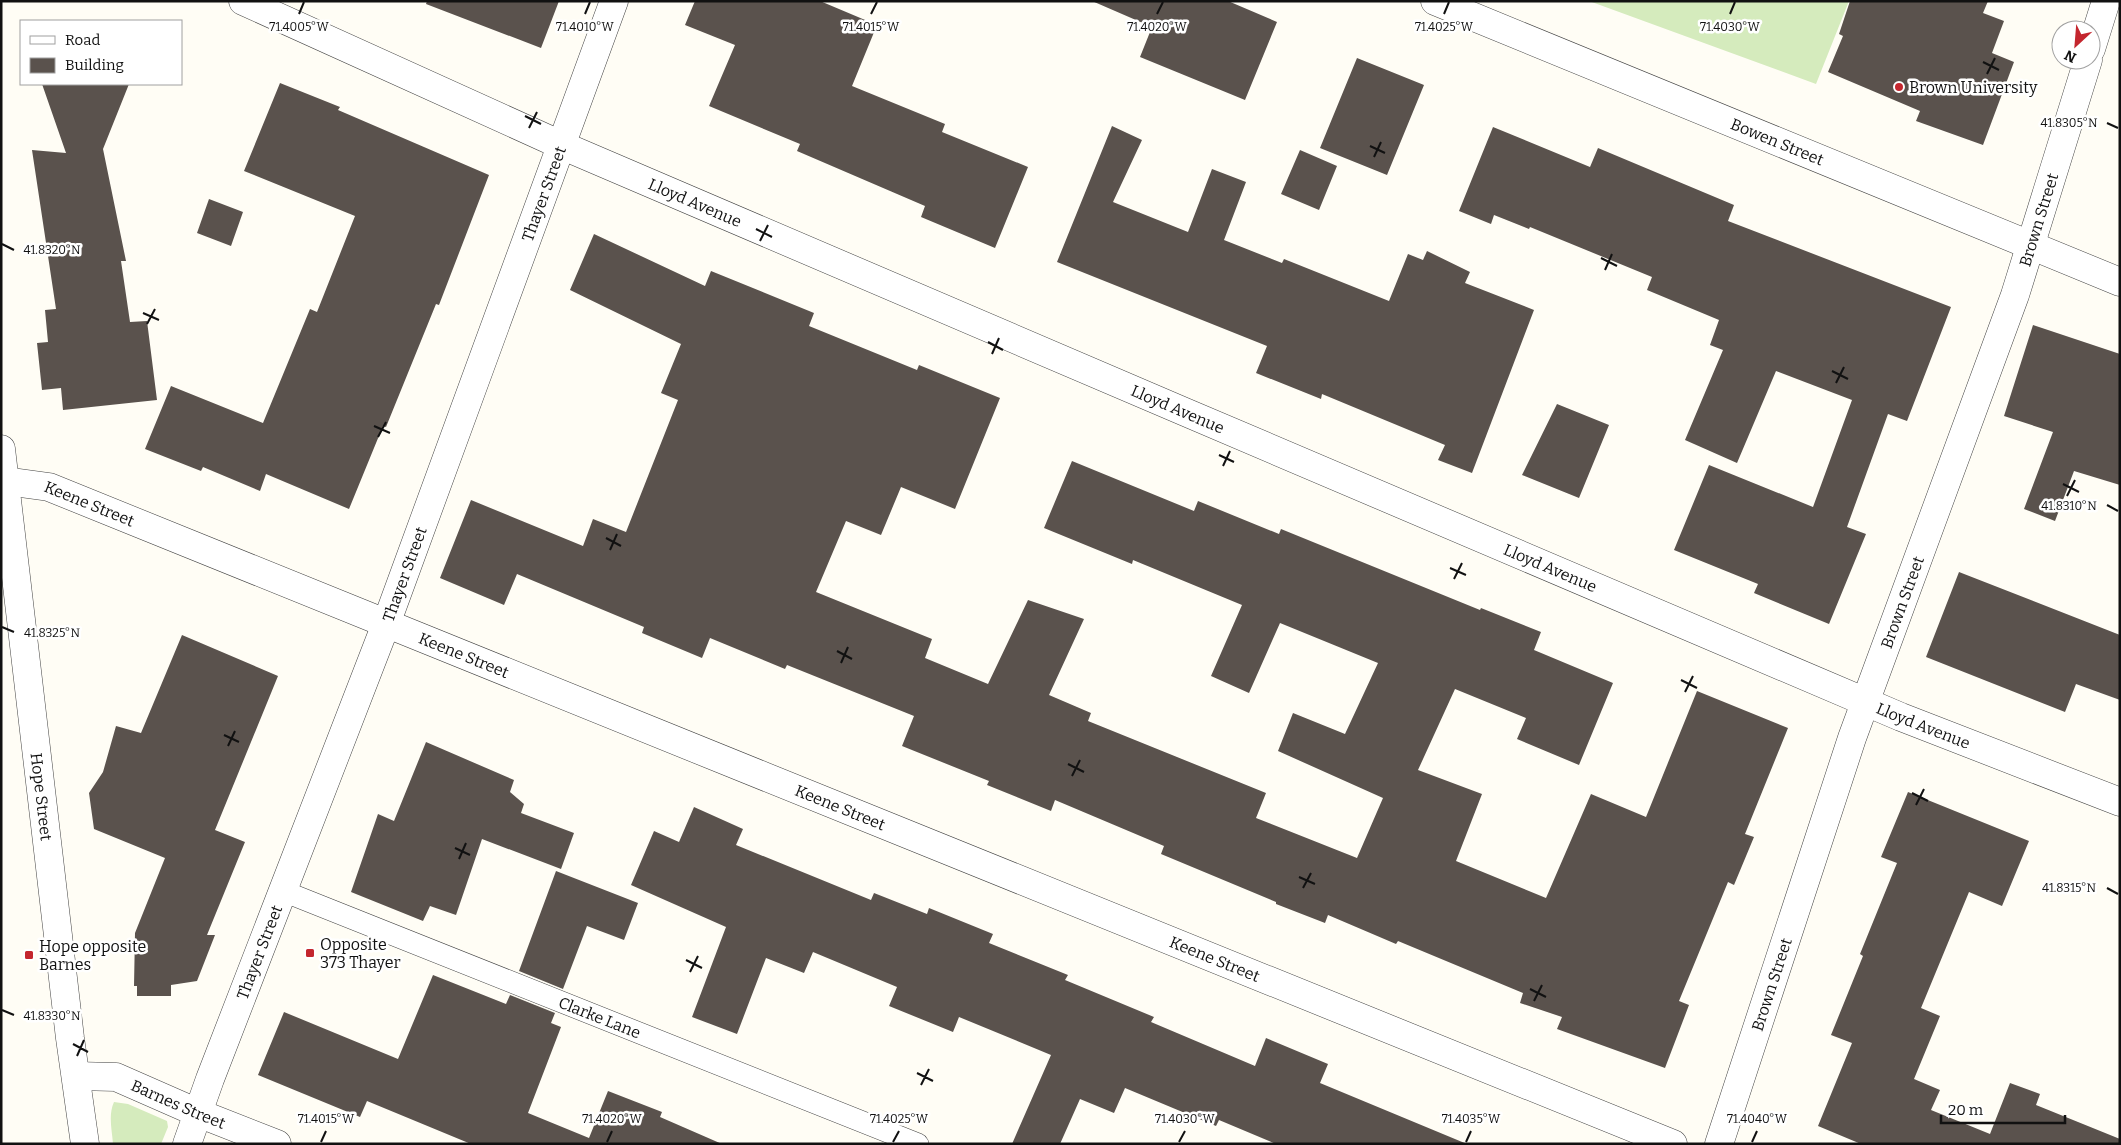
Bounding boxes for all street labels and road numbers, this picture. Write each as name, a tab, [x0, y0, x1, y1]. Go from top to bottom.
street label: Bowen Street	[1728, 114, 1827, 170]
street label: Thayer Street	[518, 144, 570, 244]
street label: Brown Street	[2015, 171, 2062, 269]
street label: Lloyd Avenue	[645, 175, 744, 231]
street label: Lloyd Avenue	[1128, 381, 1227, 438]
street label: Keene Street	[41, 477, 137, 531]
street label: Thayer Street	[379, 524, 431, 624]
street label: Lloyd Avenue	[1501, 540, 1600, 596]
street label: Brown Street	[1877, 553, 1928, 651]
street label: Keene Street	[416, 629, 512, 682]
street label: Lloyd Avenue	[1873, 699, 1973, 753]
street label: Hope Street	[27, 752, 56, 842]
street label: Keene Street	[792, 781, 888, 834]
street label: Thayer Street	[233, 902, 286, 1002]
street label: Keene Street	[1167, 932, 1263, 986]
street label: Brown Street	[1748, 935, 1796, 1033]
street label: Clarke Lane	[556, 993, 643, 1043]
street label: Barnes Street	[128, 1076, 228, 1133]

